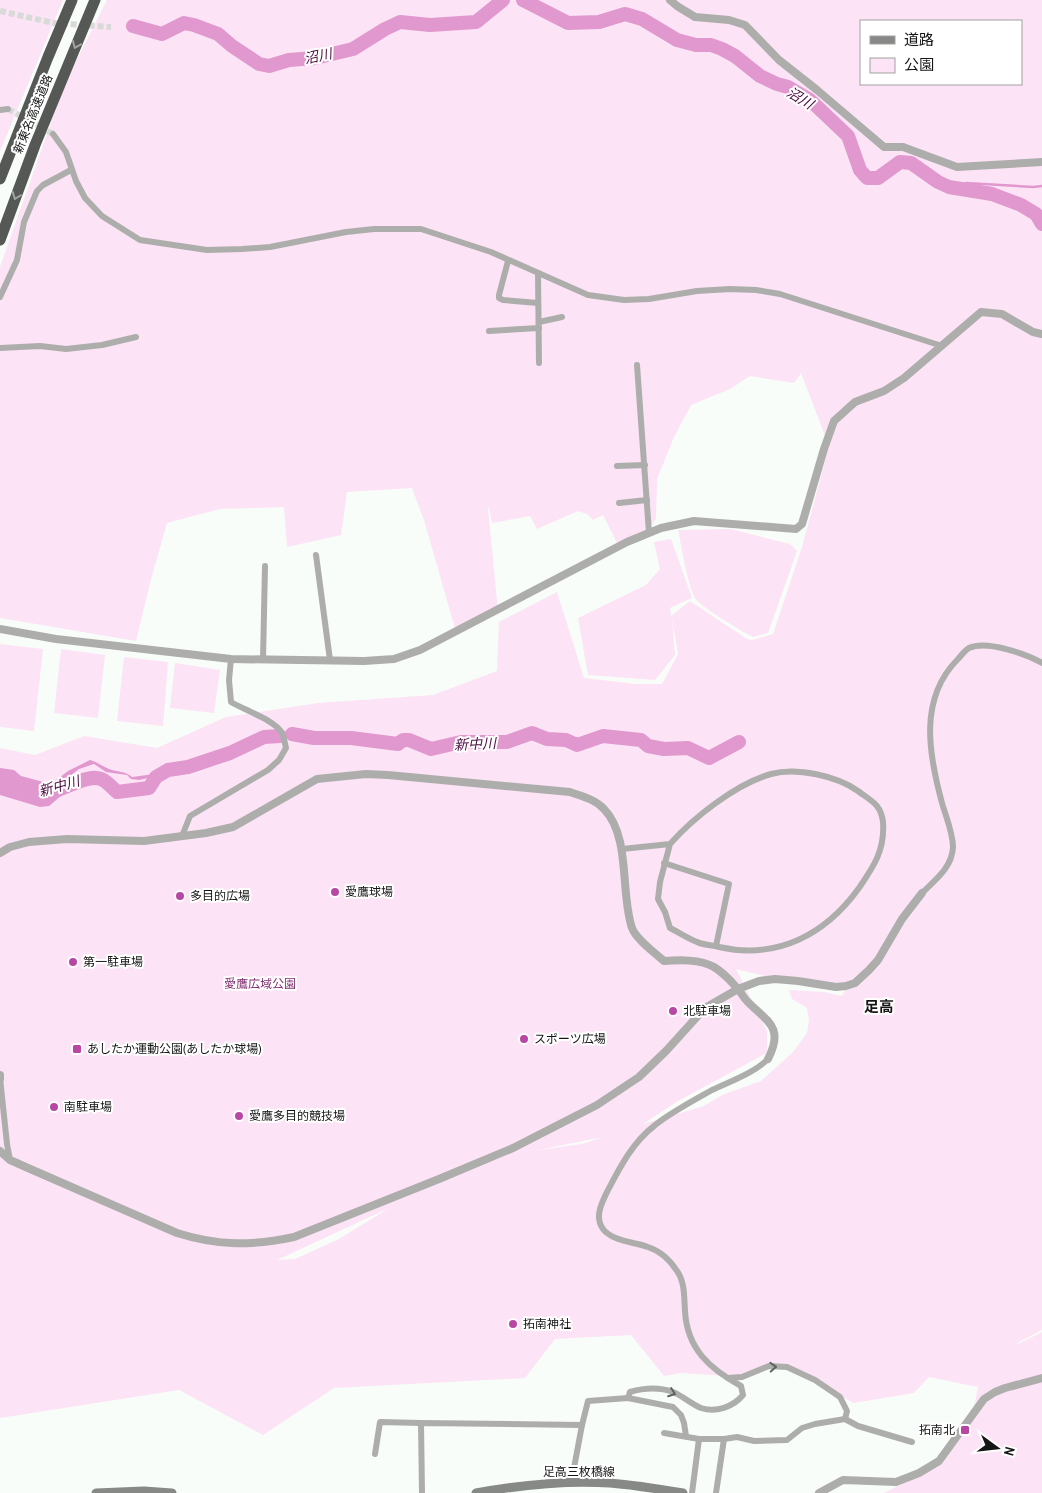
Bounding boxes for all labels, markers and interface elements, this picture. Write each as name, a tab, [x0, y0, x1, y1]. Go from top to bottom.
legend	[860, 20, 1022, 85]
text: 道路	[904, 29, 934, 50]
one-way arrow	[71, 40, 82, 49]
water label: 沼川	[302, 44, 336, 68]
text: 公園	[904, 54, 934, 75]
street label: 新東名高速道路	[10, 72, 56, 156]
water label: 沼川	[783, 83, 818, 114]
one-way arrow	[12, 191, 22, 199]
water label: 新中川	[454, 734, 498, 754]
water label: 新中川	[36, 771, 84, 800]
place label: 愛鷹球場	[345, 884, 393, 900]
marker: 愛鷹球場	[329, 886, 341, 898]
place label: 多目的広場	[190, 888, 250, 904]
marker: 多目的広場	[174, 890, 186, 902]
place label: 第一駐車場	[83, 954, 143, 970]
marker: 第一駐車場	[67, 956, 79, 968]
park label: 愛鷹広域公園	[224, 976, 296, 992]
district label: 足高	[864, 996, 894, 1017]
place label: 北駐車場	[683, 1003, 731, 1019]
marker: 北駐車場	[667, 1005, 679, 1017]
place label: スポーツ広場	[534, 1031, 606, 1047]
marker: スポーツ広場	[518, 1033, 530, 1045]
place label: あしたか運動公園(あしたか球場)	[87, 1041, 262, 1057]
marker: あしたか運動公園(あしたか球場)	[71, 1043, 83, 1055]
place label: 南駐車場	[64, 1099, 112, 1115]
marker: 南駐車場	[48, 1101, 60, 1113]
place label: 愛鷹多目的競技場	[249, 1108, 345, 1124]
marker: 愛鷹多目的競技場	[233, 1110, 245, 1122]
place label: 拓南神社	[523, 1316, 571, 1332]
marker: 拓南神社	[507, 1318, 519, 1330]
one-way arrow	[770, 1362, 778, 1372]
one-way arrow	[667, 1387, 676, 1397]
place label: 拓南北	[919, 1422, 955, 1438]
north arrow	[972, 1423, 1022, 1473]
marker: 拓南北	[959, 1424, 971, 1436]
text: N	[1000, 1445, 1019, 1458]
street label: 足高三枚橋線	[543, 1464, 615, 1480]

